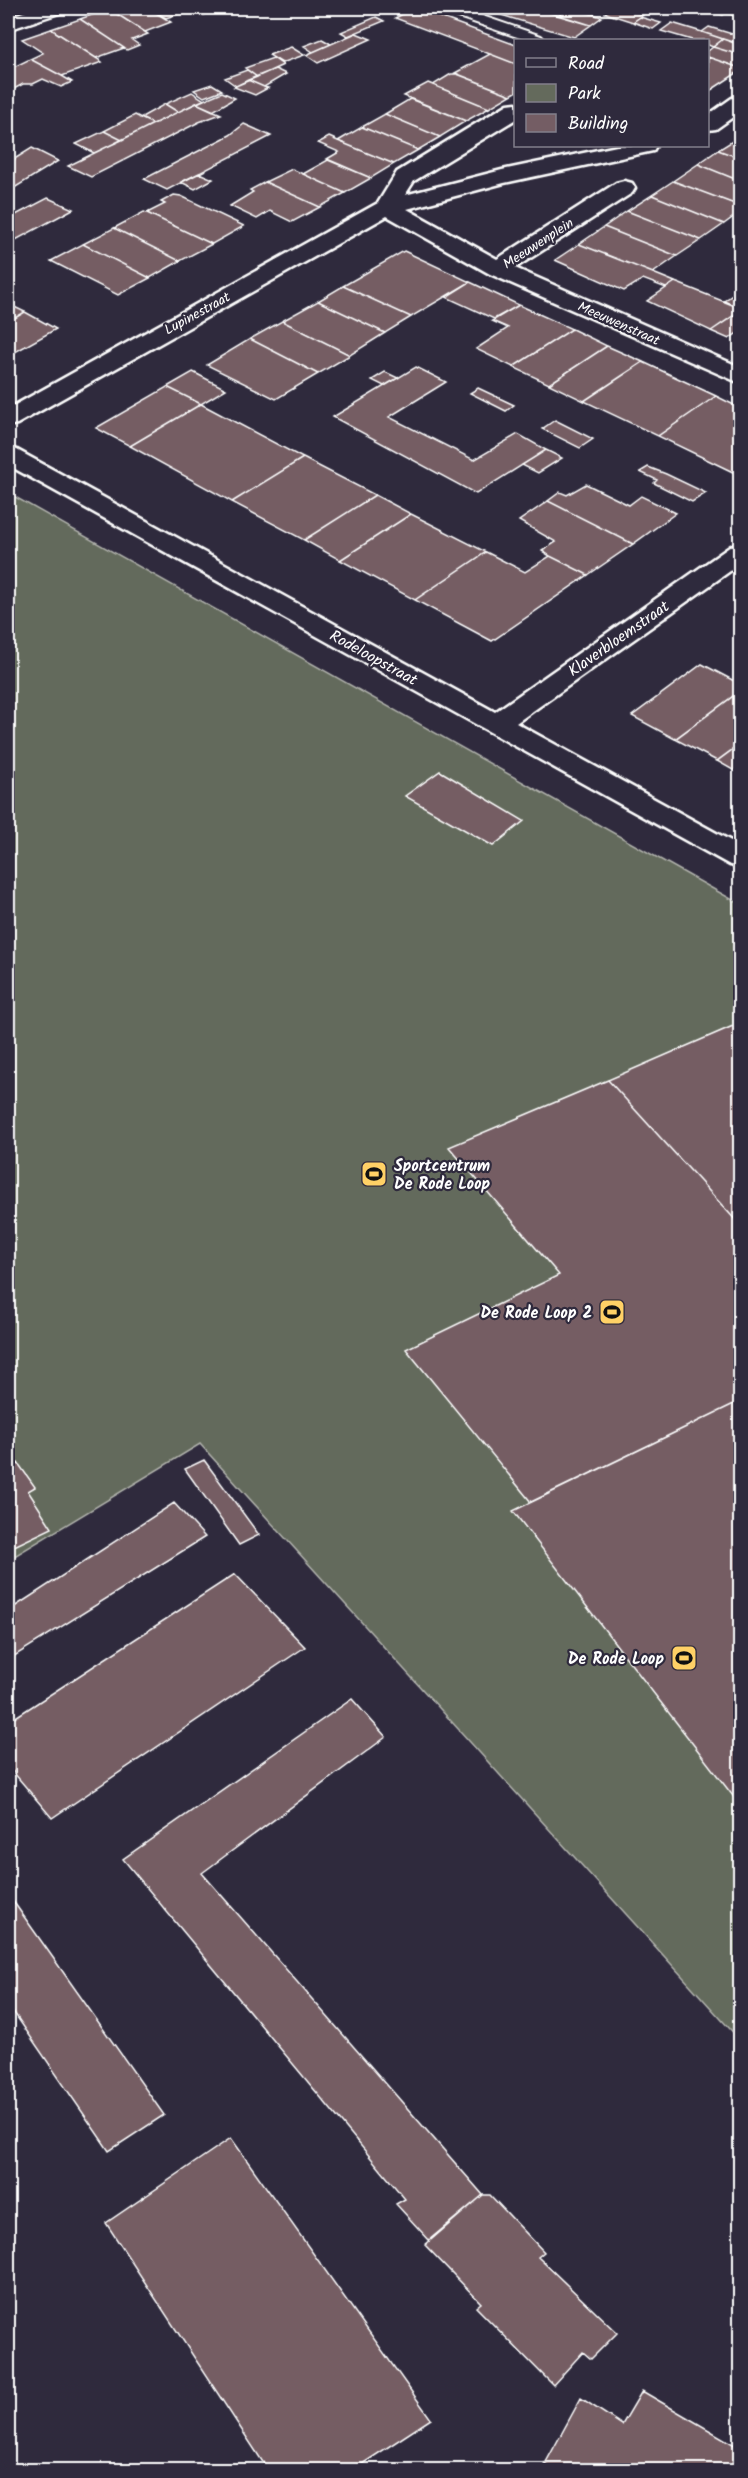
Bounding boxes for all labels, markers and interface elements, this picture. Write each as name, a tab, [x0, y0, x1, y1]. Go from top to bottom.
legend	[514, 39, 709, 147]
text: Road	[568, 50, 605, 79]
text: Park	[568, 80, 601, 109]
text: Building	[568, 110, 628, 139]
street label: Meeuwenplein	[499, 213, 578, 275]
street label: Lupinestraat	[160, 286, 235, 341]
street label: Meeuwenstraat	[574, 296, 664, 352]
street label: Klaverbloemstraat	[563, 594, 675, 684]
street label: Rodeloopstraat	[325, 624, 423, 693]
place label: Sportcentrum De Rode Loop	[394, 1154, 490, 1197]
sports icon: Sportcentrum De Rode Loop	[359, 1159, 389, 1189]
sports icon: De Rode Loop 2	[597, 1297, 627, 1327]
place label: De Rode Loop 2	[480, 1301, 592, 1326]
sports icon: De Rode Loop	[669, 1643, 699, 1673]
place label: De Rode Loop	[568, 1647, 664, 1672]

